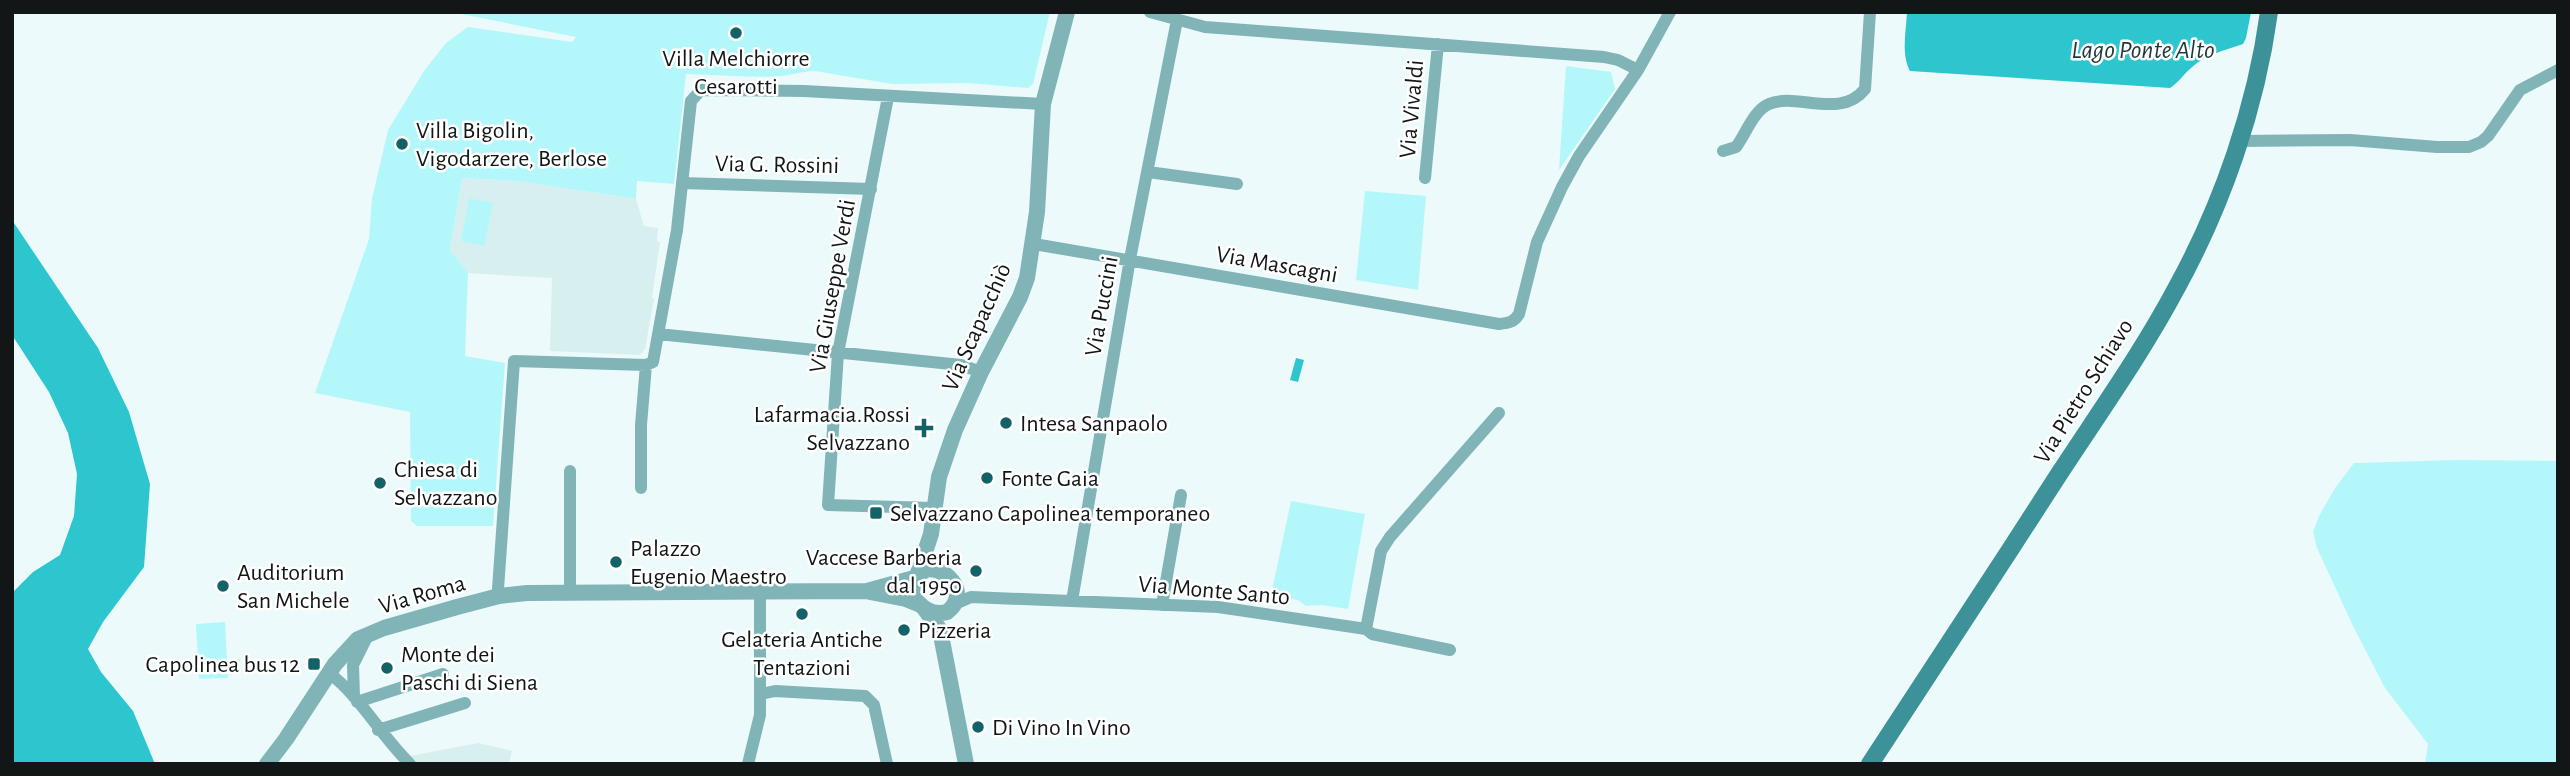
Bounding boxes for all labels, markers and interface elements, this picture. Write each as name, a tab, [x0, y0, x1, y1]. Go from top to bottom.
marker: Villa Melchiorre Cesarotti	[728, 25, 744, 41]
water label: Lago Ponte Alto	[2071, 37, 2215, 63]
place label: Villa Melchiorre Cesarotti	[662, 47, 810, 99]
street label: Via Vivaldi	[1396, 59, 1428, 159]
place label: Villa Bigolin, Vigodarzere, Berlose	[416, 119, 607, 171]
marker: Villa Bigolin, Vigodarzere, Berlose	[394, 136, 410, 152]
street label: Via G. Rossini	[715, 152, 839, 178]
street label: Via Giuseppe Verdi	[806, 198, 860, 375]
street label: Via Mascagni	[1214, 242, 1339, 287]
street label: Via Puccini	[1081, 254, 1123, 358]
street label: Via Scapacchiò	[938, 260, 1016, 395]
street label: Via Pietro Schiavo	[2030, 315, 2138, 468]
place label: Lafarmacia.Rossi Selvazzano	[754, 403, 910, 455]
place label: Intesa Sanpaolo	[1020, 412, 1168, 436]
marker: Intesa Sanpaolo	[998, 415, 1014, 431]
marker: Lafarmacia.Rossi Selvazzano	[916, 420, 932, 436]
place label: Chiesa di Selvazzano	[394, 458, 497, 510]
place label: Fonte Gaia	[1001, 467, 1099, 491]
marker: Fonte Gaia	[979, 470, 995, 486]
marker: Chiesa di Selvazzano	[372, 475, 388, 491]
place label: Selvazzano Capolinea temporaneo	[890, 502, 1210, 526]
marker: Selvazzano Capolinea temporaneo	[868, 505, 884, 521]
place label: Palazzo Eugenio Maestro	[630, 537, 787, 589]
place label: Vaccese Barberia dal 1950	[806, 546, 962, 598]
marker: Palazzo Eugenio Maestro	[608, 554, 624, 570]
place label: Auditorium San Michele	[237, 561, 350, 613]
marker: Vaccese Barberia dal 1950	[968, 563, 984, 579]
street label: Via Roma	[376, 571, 468, 619]
street label: Via Monte Santo	[1137, 572, 1291, 610]
marker: Auditorium San Michele	[215, 578, 231, 594]
marker: Gelateria Antiche Tentazioni	[794, 606, 810, 622]
place label: Pizzeria	[918, 619, 991, 643]
marker: Pizzeria	[896, 622, 912, 638]
place label: Gelateria Antiche Tentazioni	[721, 628, 883, 680]
place label: Monte dei Paschi di Siena	[401, 643, 538, 695]
place label: Capolinea bus 12	[146, 653, 300, 677]
marker: Capolinea bus 12	[306, 656, 322, 672]
marker: Monte dei Paschi di Siena	[379, 660, 395, 676]
place label: Di Vino In Vino	[992, 716, 1131, 740]
marker: Di Vino In Vino	[970, 719, 986, 735]

